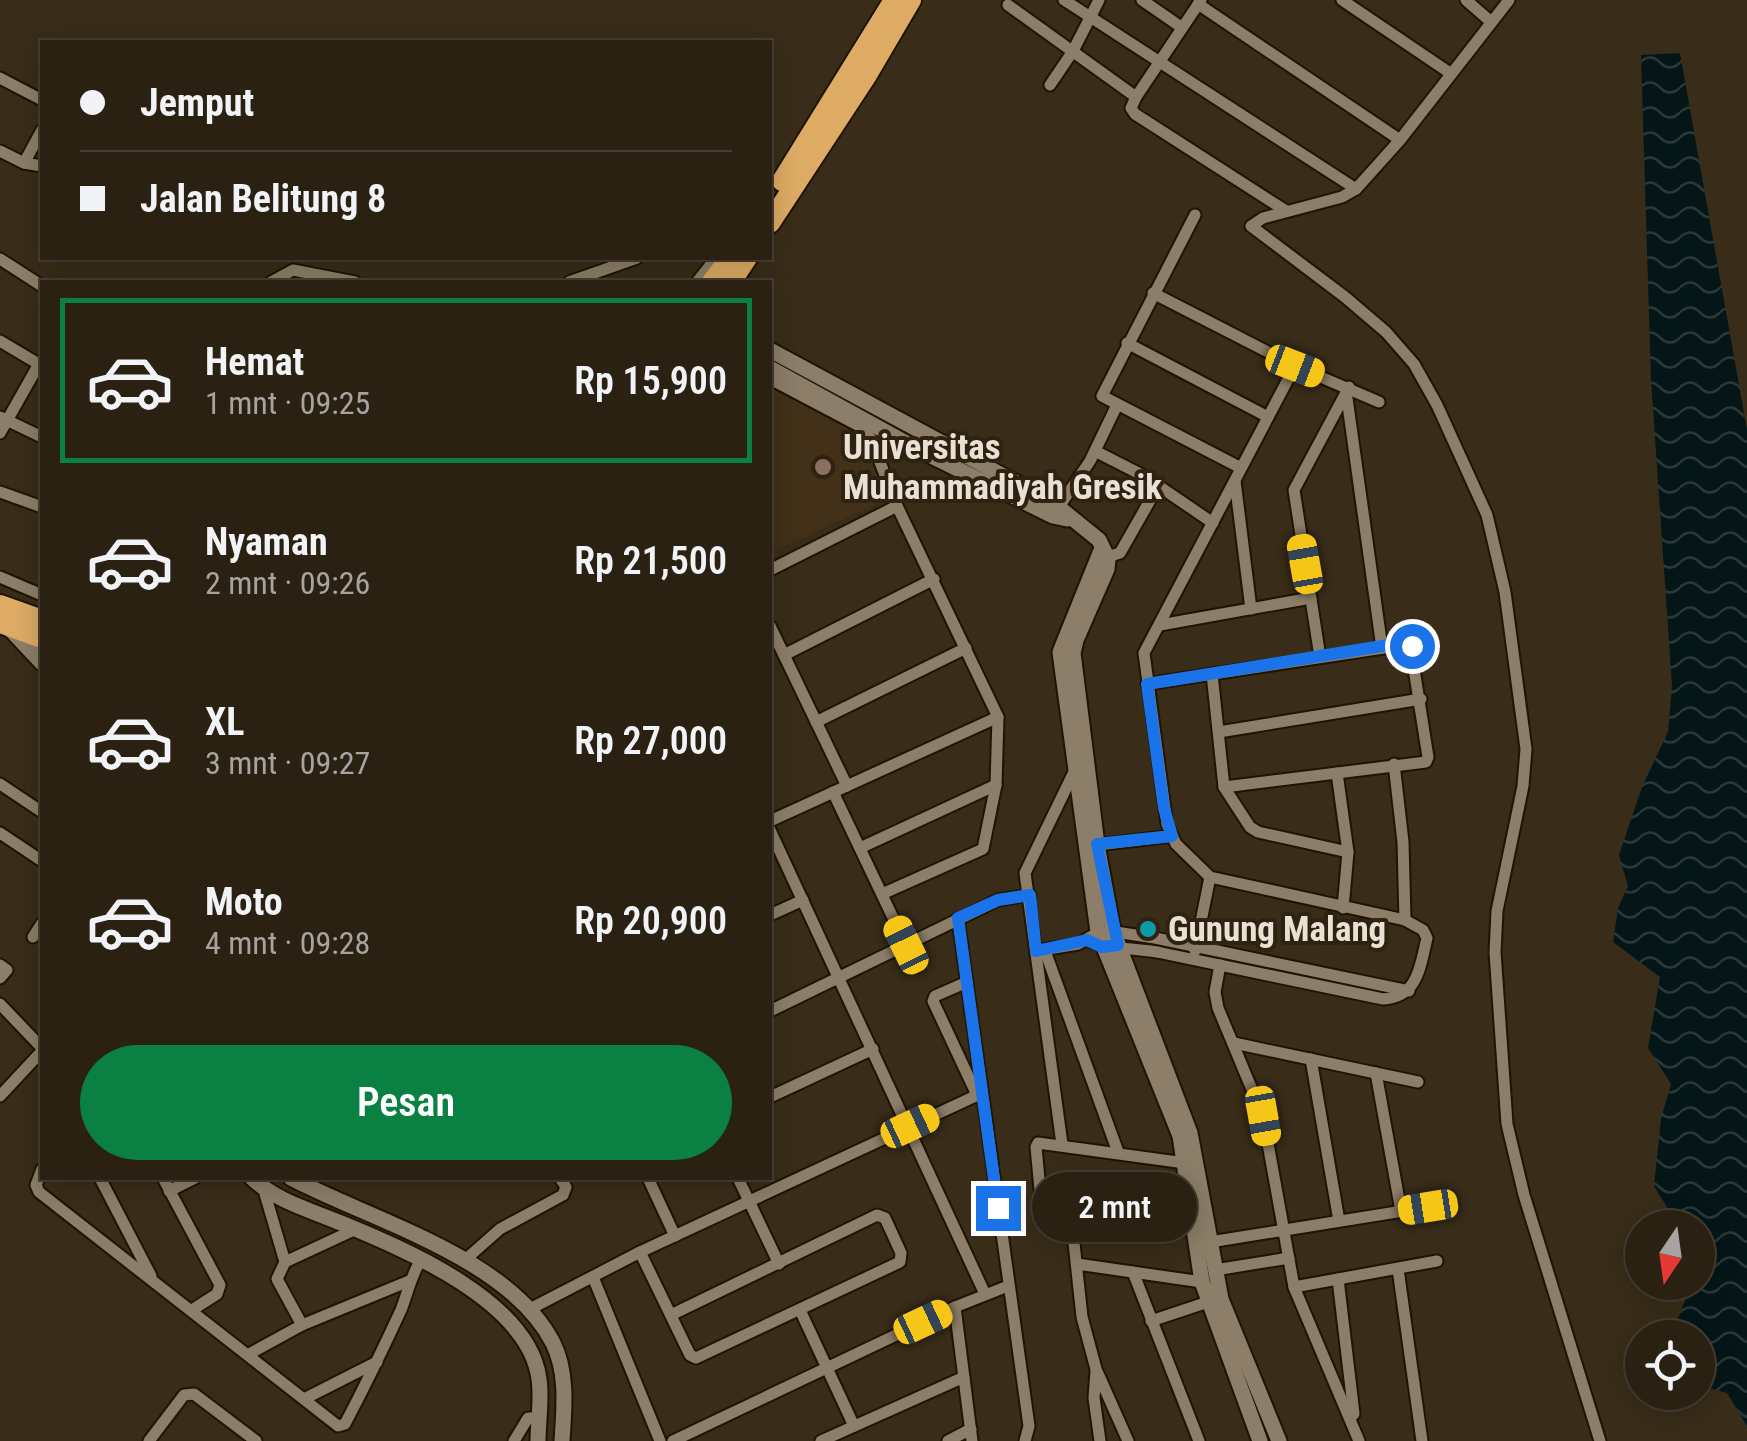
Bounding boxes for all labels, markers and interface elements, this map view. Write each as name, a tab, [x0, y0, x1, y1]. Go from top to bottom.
text: Jemput	[140, 81, 254, 125]
text: Jalan Belitung 8	[140, 177, 386, 221]
icon: car	[85, 336, 175, 426]
text: Hemat	[205, 340, 304, 384]
car	[1262, 341, 1328, 391]
text: Rp 15,900	[574, 359, 727, 403]
text: 1 mnt · 09:25	[205, 384, 370, 422]
place label: Universitas Muhammadiyah Gresik	[843, 427, 1162, 508]
marker: Universitas Muhammadiyah Gresik	[812, 456, 834, 478]
icon: car	[85, 516, 175, 606]
text: Nyaman	[205, 520, 328, 564]
car	[1285, 532, 1325, 596]
text: Rp 21,500	[574, 539, 727, 583]
text: 2 mnt · 09:26	[205, 564, 370, 602]
route start	[1390, 624, 1435, 669]
icon: car	[85, 696, 175, 786]
text: XL	[205, 700, 244, 744]
text: Rp 27,000	[574, 719, 727, 763]
text: 3 mnt · 09:27	[205, 744, 370, 782]
icon: car	[85, 876, 175, 966]
text: Moto	[205, 880, 283, 924]
text: Rp 20,900	[574, 899, 727, 943]
place label: Gunung Malang	[1168, 909, 1386, 950]
car	[879, 911, 933, 979]
marker: Gunung Malang	[1137, 918, 1159, 940]
text: 4 mnt · 09:28	[205, 924, 370, 962]
button: Pesan	[80, 1045, 732, 1160]
car	[1243, 1084, 1283, 1148]
car	[876, 1100, 944, 1152]
callout: 2 mnt	[1033, 1173, 1198, 1243]
route end	[976, 1186, 1021, 1231]
car	[1396, 1187, 1460, 1227]
text: 2 mnt	[1078, 1188, 1151, 1226]
north arrow	[1625, 1210, 1715, 1300]
map controls	[1625, 1210, 1715, 1410]
car	[889, 1296, 957, 1348]
button: locate	[1625, 1320, 1715, 1410]

